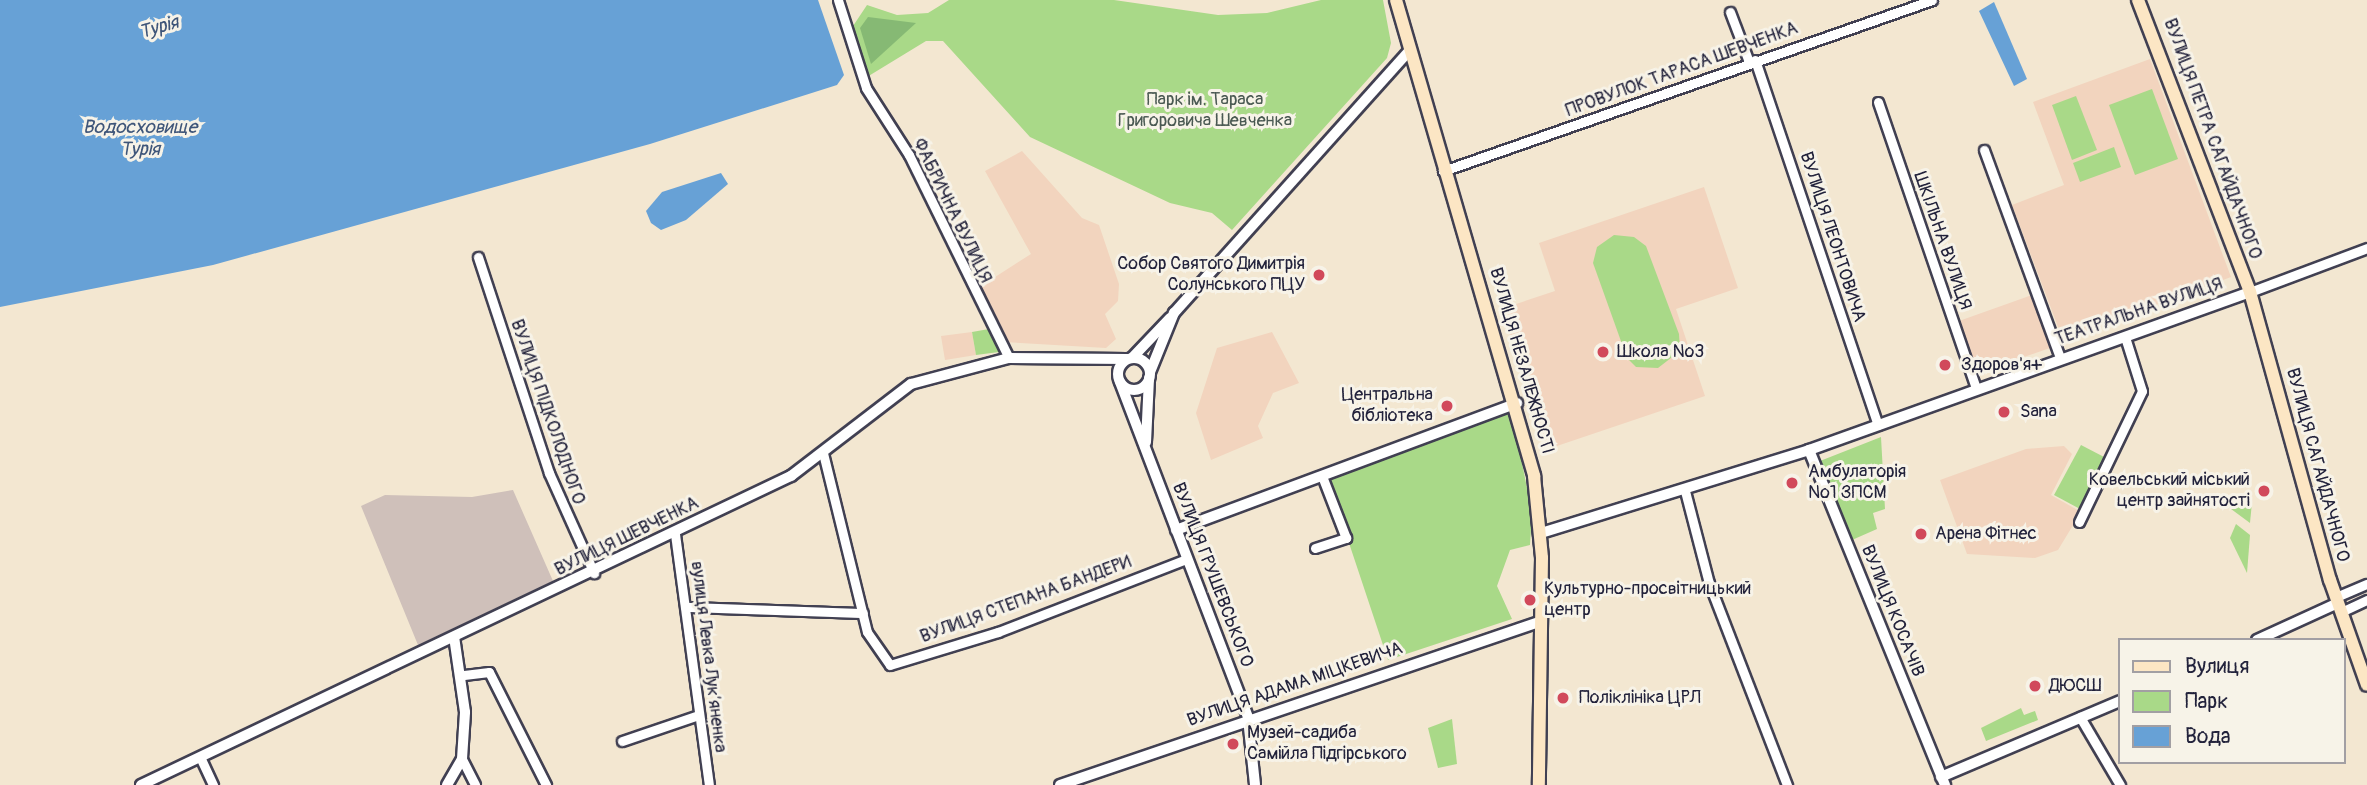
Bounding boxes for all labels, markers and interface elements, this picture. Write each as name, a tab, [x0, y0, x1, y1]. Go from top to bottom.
water label: Турія	[137, 12, 181, 44]
street label: ВУЛИЦЯ ПЕТРА САГАЙДАЧНОГО	[2158, 16, 2266, 262]
street label: ПРОВУЛОК ТАРАСА ШЕВЧЕНКА	[1563, 18, 1801, 122]
park label: Парк ім. Тараса Григоровича Шевченка	[1118, 90, 1292, 132]
water label: Водосховище Турія	[83, 117, 197, 161]
street label: ФАБРИЧНА ВУЛИЦЯ	[908, 135, 996, 287]
street label: ВУЛИЦЯ ЛЕОНТОВИЧА	[1794, 149, 1870, 325]
street label: ШКІЛЬНА ВУЛИЦЯ	[1908, 169, 1976, 313]
place label: Собор Святого Димитрія Солунського ПЦУ	[1117, 254, 1305, 296]
street label: ВУЛИЦЯ НЕЗАЛЕЖНОСТІ	[1484, 265, 1558, 457]
marker: Собор Святого Димитрія Солунського ПЦУ	[1311, 267, 1327, 283]
street label: ТЕАТРАЛЬНА ВУЛИЦЯ	[2052, 273, 2226, 351]
street label: ВУЛИЦЯ ПІДКОЛОДНОГО	[505, 317, 589, 507]
place label: Школа №3	[1617, 341, 1704, 363]
marker: Школа №3	[1595, 344, 1611, 360]
place label: Здоров'я+	[1961, 354, 2042, 376]
marker: Здоров'я+	[1935, 355, 1955, 375]
street label: ВУЛИЦЯ САГАЙДАЧНОГО	[2281, 366, 2353, 564]
place label: Центральна бібліотека	[1341, 385, 1433, 428]
marker: Центральна бібліотека	[1439, 398, 1455, 414]
place label: Sana	[2020, 401, 2057, 423]
marker: Sana	[1994, 402, 2014, 422]
place label: Амбулаторія №1 ЗПСМ	[1808, 462, 1906, 504]
place label: Ковельський міський центр зайнятості	[2089, 470, 2250, 512]
marker: Амбулаторія №1 ЗПСМ	[1782, 473, 1802, 493]
street label: ВУЛИЦЯ ГРУШЕВСЬКОГО	[1167, 480, 1257, 670]
marker: Ковельський міський центр зайнятості	[2256, 483, 2272, 499]
street label: ВУЛИЦЯ ШЕВЧЕНКА	[551, 493, 703, 581]
place label: Арена Фітнес	[1935, 523, 2037, 545]
marker: Арена Фітнес	[1913, 526, 1929, 542]
street label: ВУЛИЦЯ КОСАЧІВ	[1856, 542, 1928, 680]
street label: ВУЛИЦЯ СТЕПАНА БАНДЕРИ	[917, 552, 1135, 648]
street label: вулиця Левка Лукʼяненка	[686, 560, 730, 754]
place label: Культурно-просвітницький центр	[1544, 579, 1751, 622]
marker: Культурно-просвітницький центр	[1522, 592, 1538, 608]
street label: ВУЛИЦЯ АДАМА МІЦКЕВИЧА	[1184, 638, 1406, 732]
legend	[2118, 638, 2346, 764]
text: Вулиця	[2185, 653, 2249, 680]
place label: ДЮСШ	[2049, 675, 2101, 697]
marker: ДЮСШ	[2027, 678, 2043, 694]
place label: Поліклініка ЦРЛ	[1579, 687, 1700, 709]
marker: Поліклініка ЦРЛ	[1553, 688, 1573, 708]
text: Парк	[2185, 688, 2228, 715]
place label: Музей-садиба Самійла Підгірського	[1247, 723, 1407, 766]
text: Вода	[2185, 723, 2231, 750]
marker: Музей-садиба Самійла Підгірського	[1225, 736, 1241, 752]

